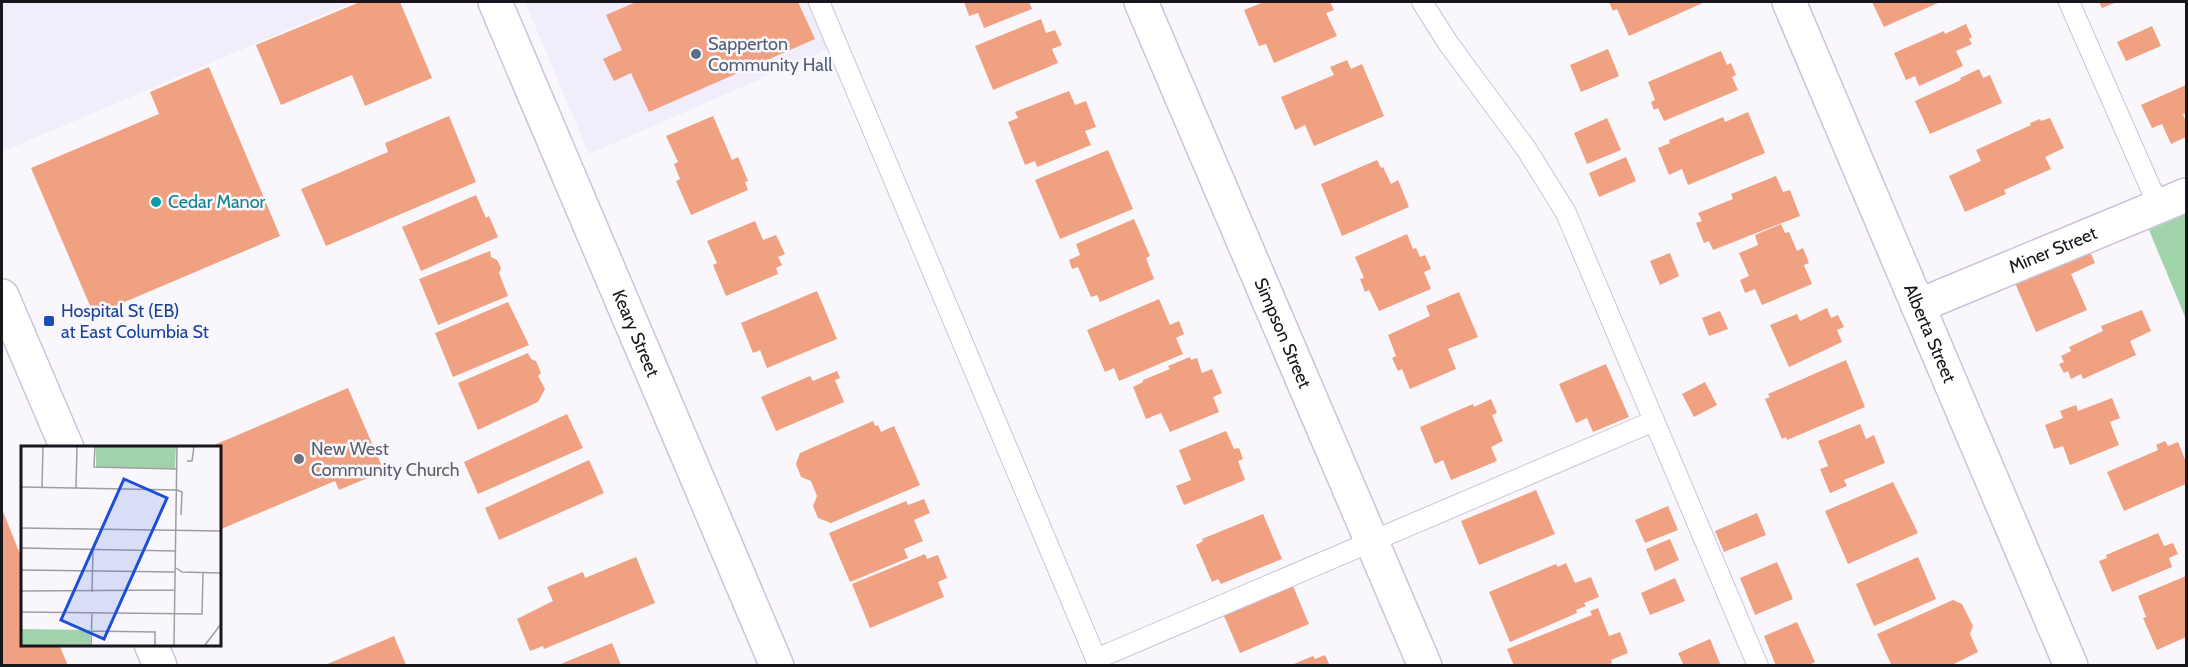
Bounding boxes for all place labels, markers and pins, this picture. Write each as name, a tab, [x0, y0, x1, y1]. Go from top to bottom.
place label: Sapperton Community Hall	[708, 33, 833, 76]
marker: Sapperton Community Hall	[689, 47, 703, 61]
place label: Cedar Manor	[168, 191, 266, 213]
marker: Cedar Manor	[149, 195, 163, 209]
place label: Hospital St (EB) at East Columbia St	[61, 300, 209, 343]
marker: Hospital St (EB) at East Columbia St	[42, 314, 56, 328]
place label: New West Community Church	[311, 438, 459, 481]
marker: New West Community Church	[292, 452, 306, 466]

